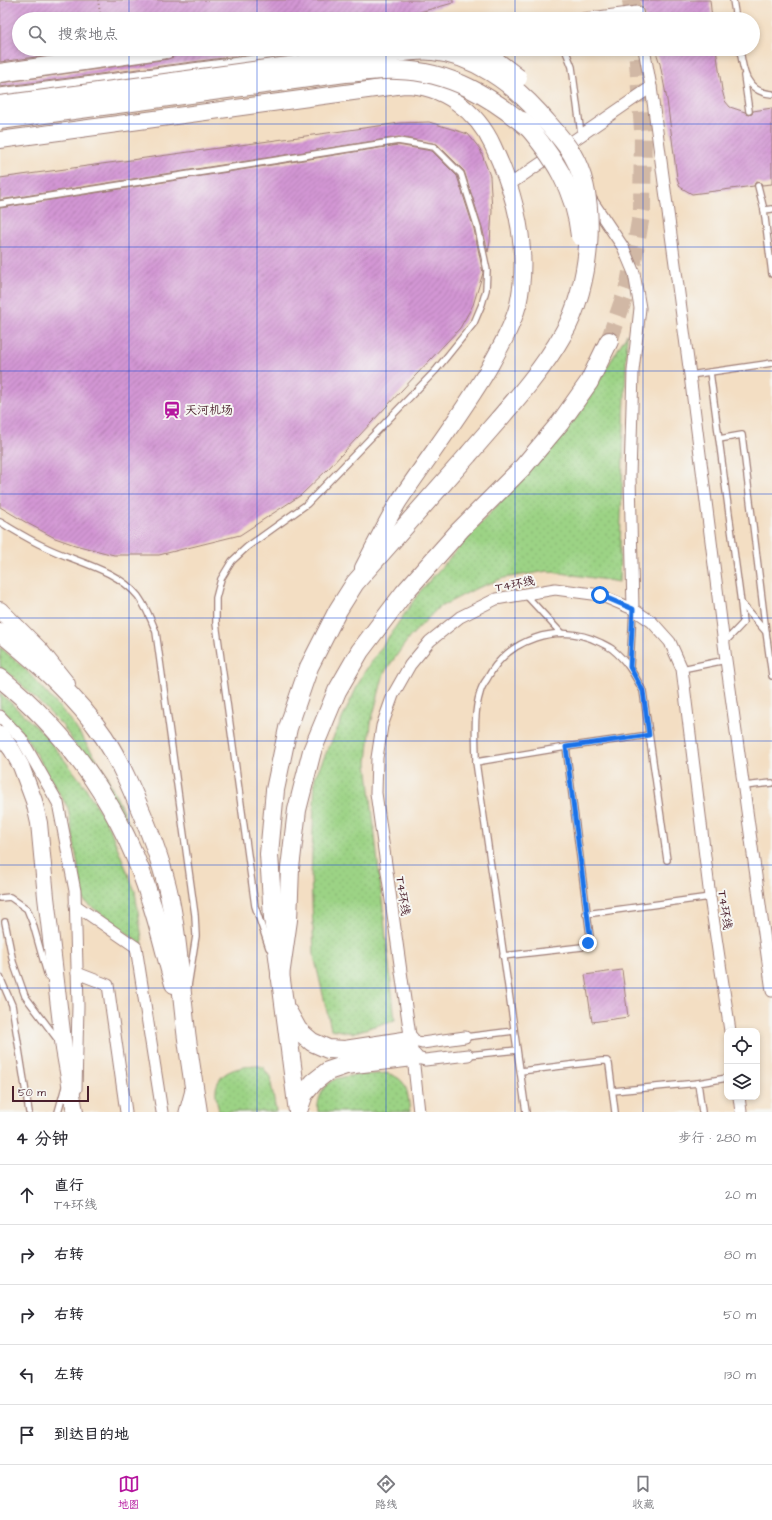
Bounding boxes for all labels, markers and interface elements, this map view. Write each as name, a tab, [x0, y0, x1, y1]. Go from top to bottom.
search box	[12, 12, 760, 56]
icon: search	[26, 23, 48, 45]
text: 搜索地点	[58, 24, 118, 45]
station icon: 天河机场	[162, 400, 182, 420]
place label: 天河机场	[185, 402, 233, 419]
street label: T4环线	[494, 572, 536, 597]
route start	[591, 586, 609, 604]
street label: T4环线	[391, 875, 414, 917]
street label: T4环线	[713, 889, 736, 931]
route end	[579, 934, 597, 952]
map controls	[724, 1028, 760, 1100]
button: locate	[724, 1028, 760, 1064]
button: layers	[724, 1064, 760, 1100]
scale bar	[12, 1084, 89, 1103]
text: 50 m	[18, 1085, 46, 1100]
text: 4 分钟	[16, 1127, 68, 1151]
text: 步行 · 280 m	[678, 1129, 756, 1147]
text: 直行	[54, 1175, 84, 1196]
icon: ahead	[16, 1184, 38, 1206]
text: 20 m	[725, 1186, 756, 1204]
text: T4环线	[54, 1196, 97, 1214]
icon: right	[16, 1244, 38, 1266]
text: 右转	[54, 1244, 84, 1265]
text: 80 m	[724, 1246, 756, 1264]
icon: right	[16, 1304, 38, 1326]
text: 右转	[54, 1304, 84, 1325]
text: 50 m	[723, 1306, 756, 1324]
icon: left	[16, 1364, 38, 1386]
text: 左转	[54, 1364, 84, 1385]
text: 130 m	[724, 1366, 756, 1384]
icon: arrive	[16, 1424, 38, 1446]
text: 到达目的地	[54, 1424, 129, 1445]
tab: 地图	[118, 1473, 140, 1512]
tab: 路线	[375, 1473, 397, 1512]
tab: 收藏	[632, 1473, 654, 1512]

